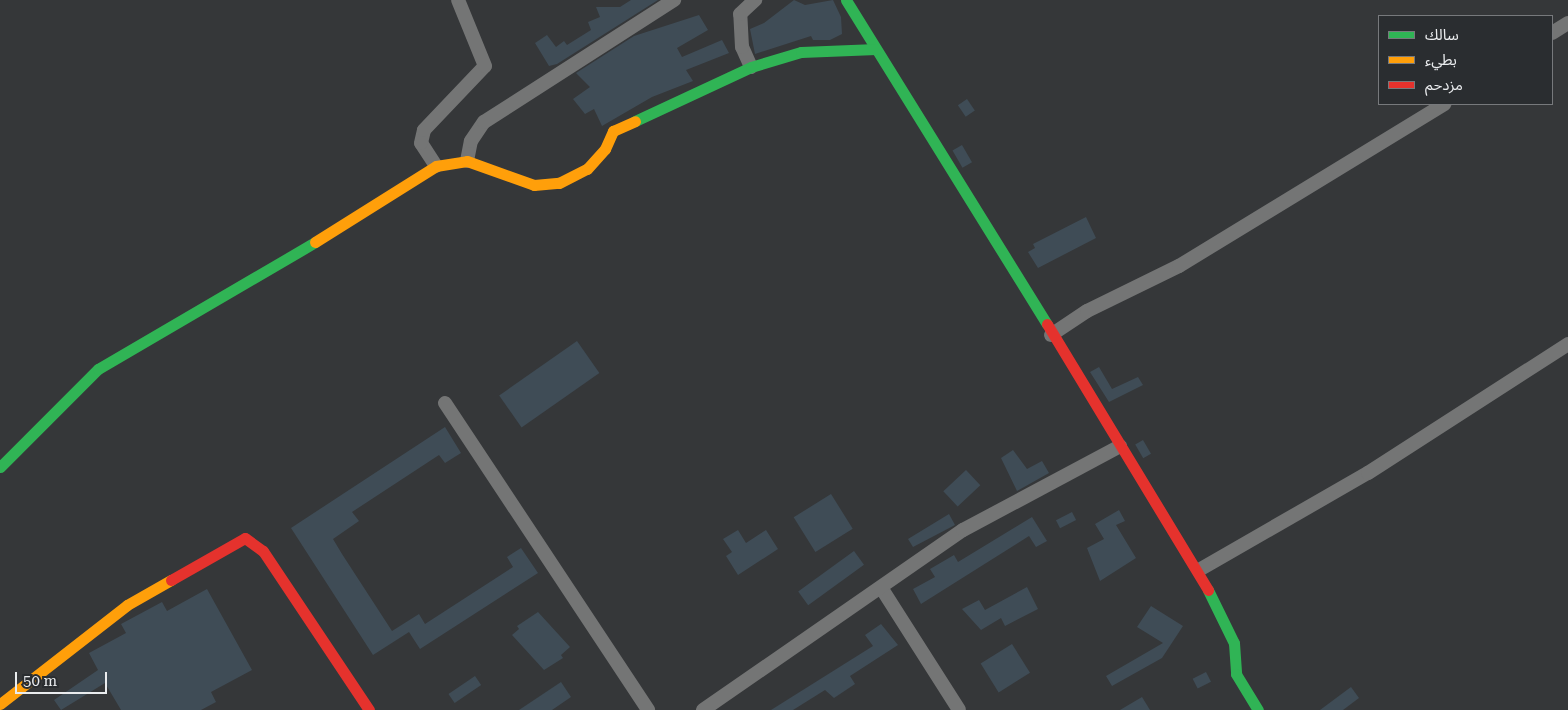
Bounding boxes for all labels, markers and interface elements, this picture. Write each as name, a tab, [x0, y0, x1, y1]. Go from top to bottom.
legend	[1378, 15, 1553, 105]
text: سالك	[1425, 26, 1459, 44]
text: بطيء	[1425, 51, 1457, 69]
text: مزدحم	[1425, 76, 1463, 94]
scale bar	[18, 662, 110, 694]
text: 50 m	[23, 672, 57, 690]

